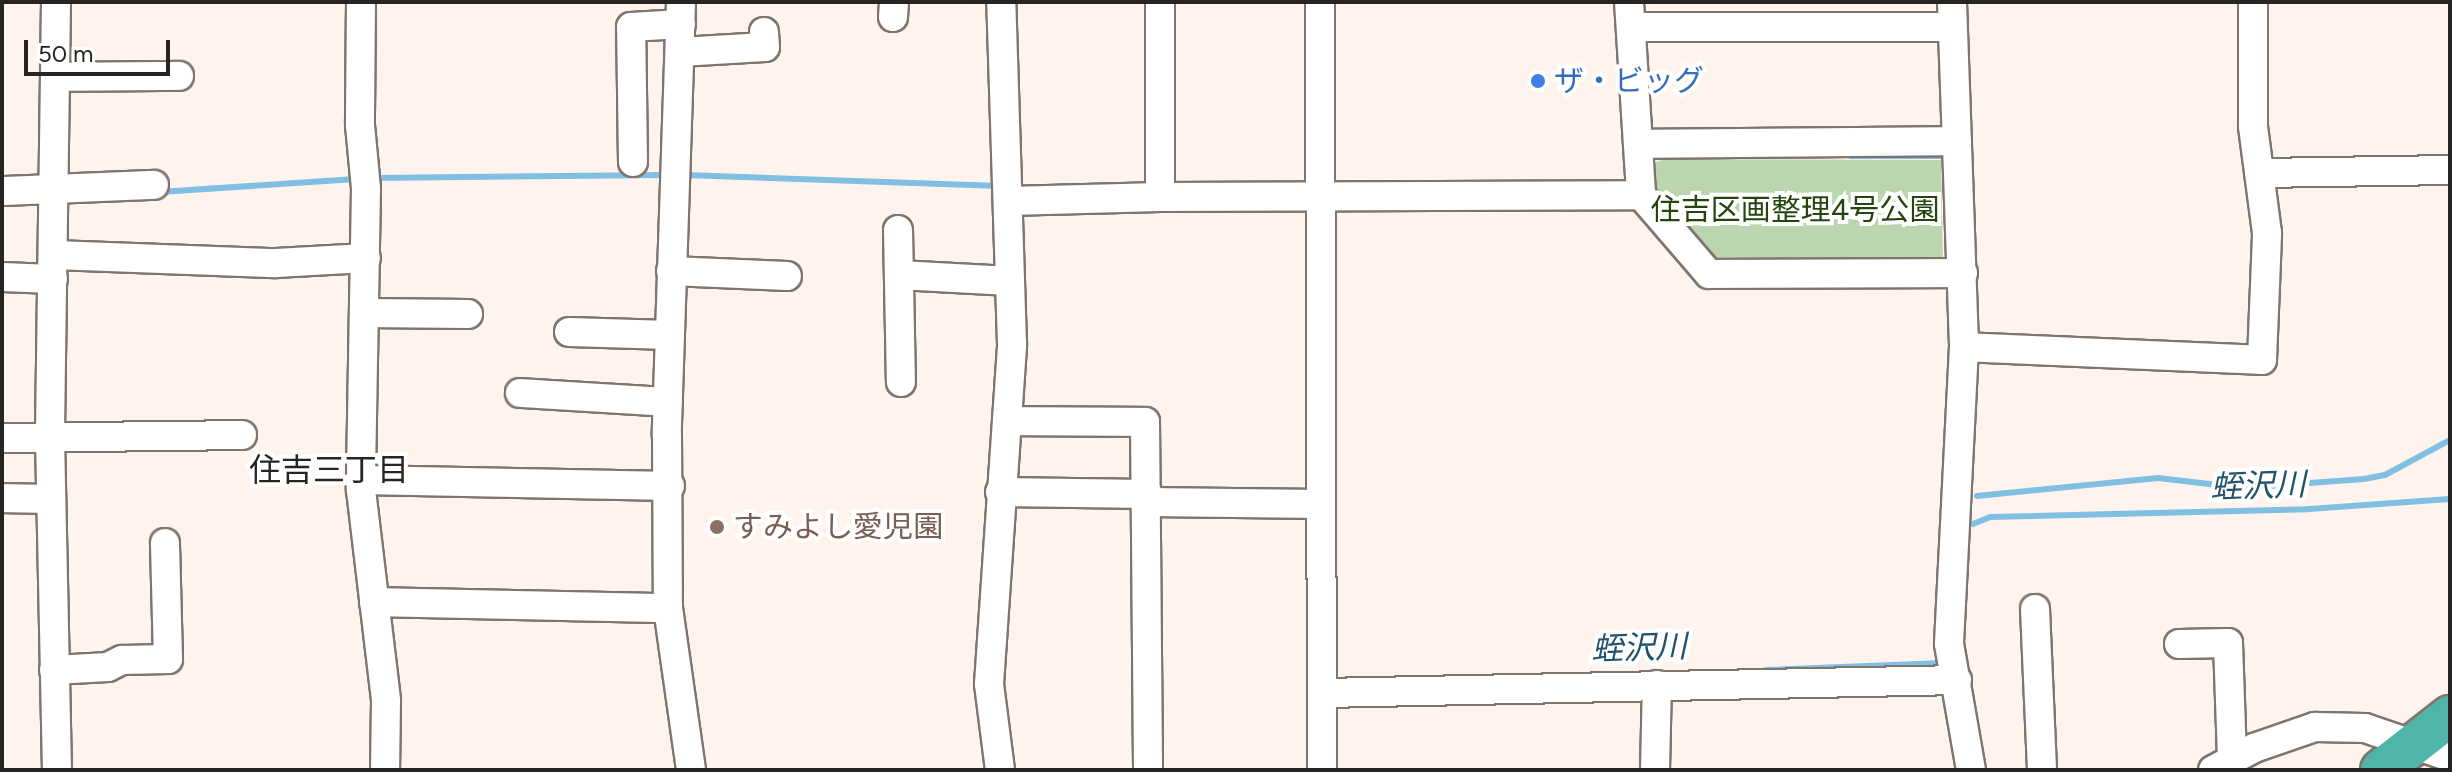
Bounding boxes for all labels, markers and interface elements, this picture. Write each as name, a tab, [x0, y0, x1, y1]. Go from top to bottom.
scale bar	[28, 24, 174, 74]
text: 50 m	[38, 39, 94, 68]
place label: ザ・ビッグ	[1554, 63, 1704, 99]
marker: ザ・ビッグ	[1529, 72, 1547, 90]
park label: 住吉区画整理4号公園	[1651, 192, 1939, 228]
district label: 住吉三丁目	[249, 451, 409, 489]
water label: 蛭沢川	[2209, 465, 2307, 507]
place label: すみよし愛児園	[733, 509, 943, 545]
marker: すみよし愛児園	[708, 518, 726, 536]
water label: 蛭沢川	[1590, 627, 1688, 669]

